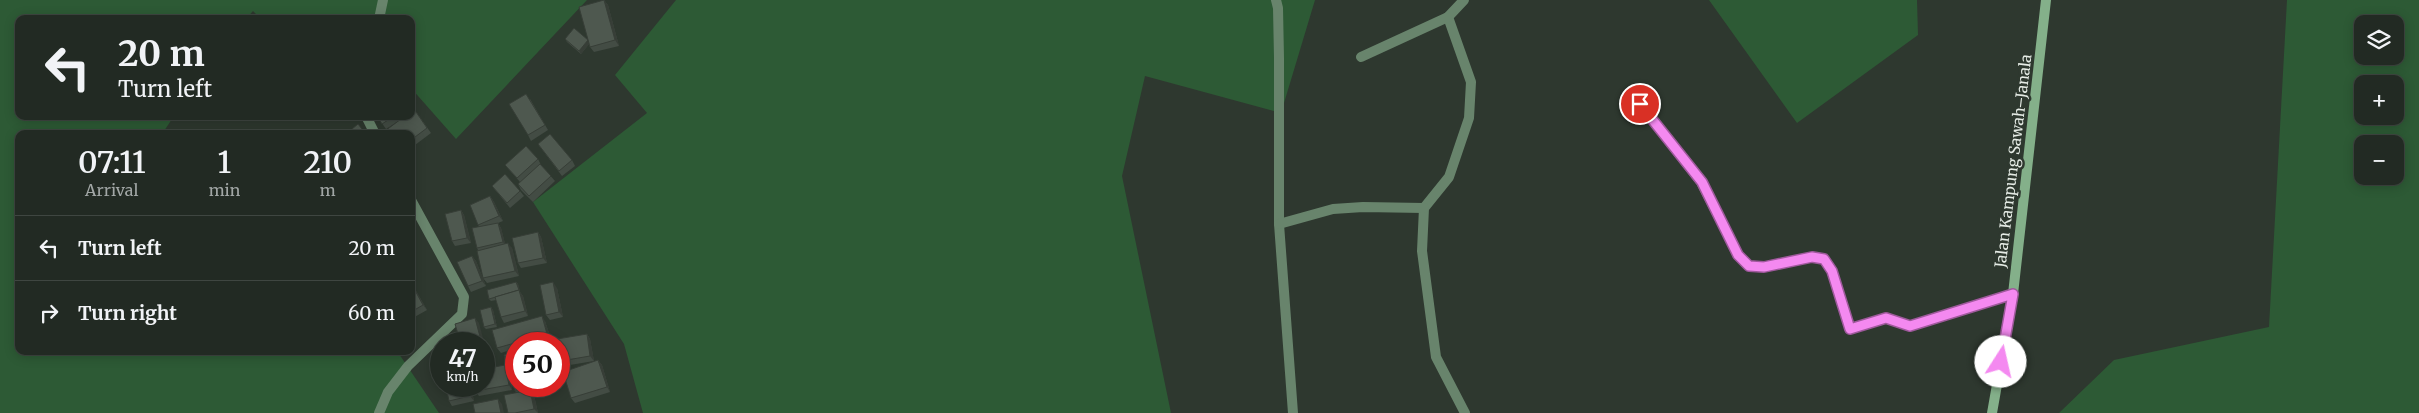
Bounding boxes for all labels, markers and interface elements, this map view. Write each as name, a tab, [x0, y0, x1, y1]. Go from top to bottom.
map controls	[2354, 15, 2404, 185]
button: layers	[2354, 15, 2404, 65]
text: 20 m	[118, 32, 205, 76]
icon: left	[35, 35, 100, 100]
street label: Jalan Kampung Sawah–Janala	[1990, 53, 2036, 270]
text: Turn left	[118, 75, 212, 103]
button: +	[2354, 75, 2404, 125]
pin	[1619, 83, 1661, 125]
icon: arrive	[1626, 90, 1654, 118]
button: −	[2354, 135, 2404, 185]
text: 07:11	[78, 143, 146, 181]
text: 1	[218, 143, 231, 181]
text: 210	[303, 143, 352, 181]
text: Arrival	[85, 180, 139, 200]
text: min	[209, 180, 240, 200]
text: m	[320, 180, 336, 200]
icon: left	[35, 234, 63, 262]
text: Turn left	[78, 236, 162, 260]
text: 20 m	[348, 236, 395, 260]
icon: right	[35, 299, 63, 327]
text: Turn right	[78, 301, 177, 325]
text: 60 m	[348, 301, 395, 325]
speed limit sign: 50	[505, 332, 570, 397]
position arrow	[1974, 335, 2026, 387]
text: 47	[448, 342, 477, 374]
text: km/h	[447, 369, 478, 384]

